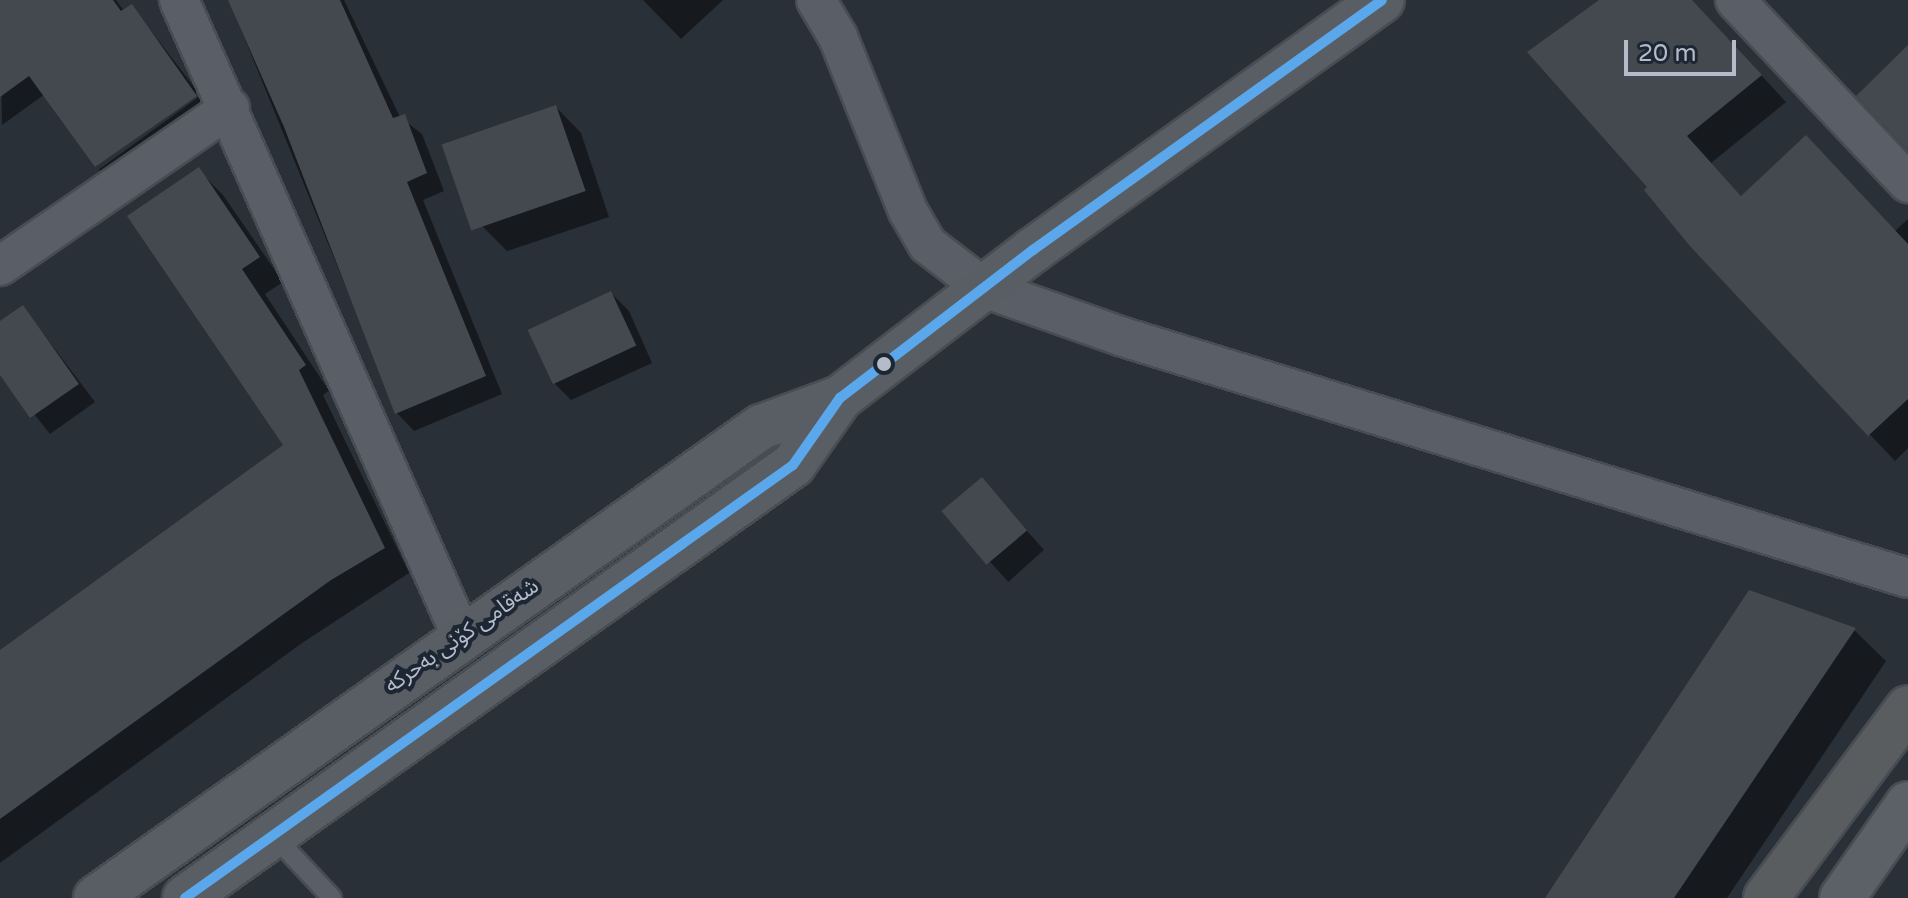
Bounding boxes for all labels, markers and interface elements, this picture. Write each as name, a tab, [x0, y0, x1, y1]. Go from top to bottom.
scale bar	[1628, 24, 1740, 74]
text: 20 m	[1638, 39, 1696, 68]
unlabelled marker	[876, 356, 892, 372]
street label: شەقامی کۆنی بەحرکە	[380, 573, 544, 699]

